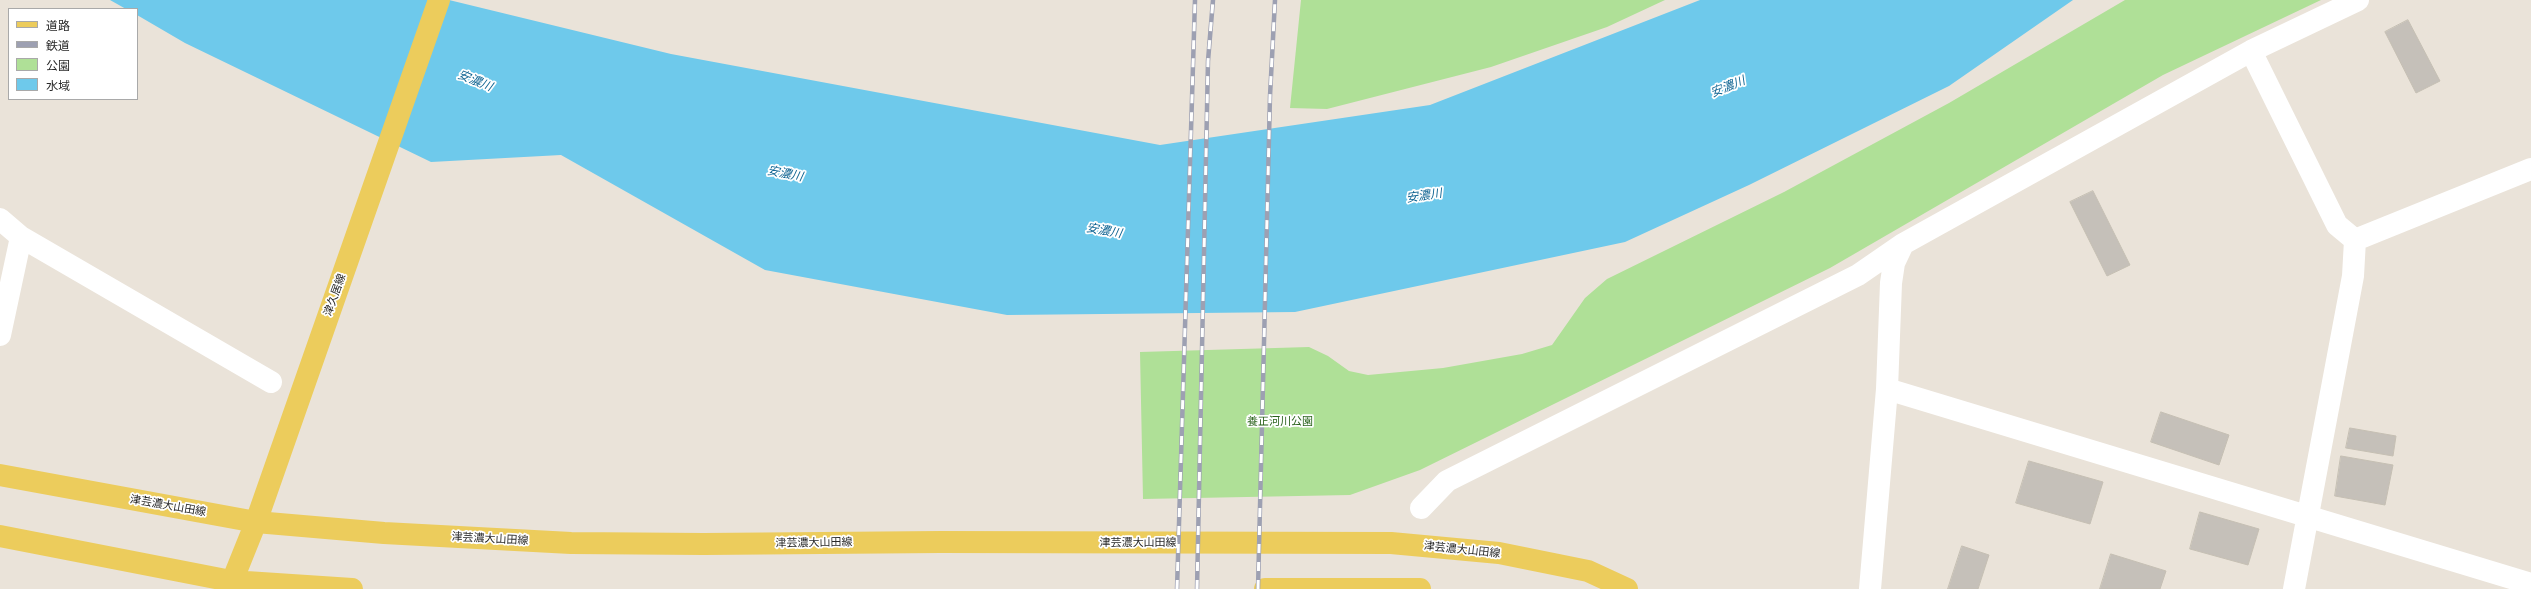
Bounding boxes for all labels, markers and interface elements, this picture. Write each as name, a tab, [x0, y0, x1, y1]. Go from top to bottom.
legend	[8, 8, 138, 100]
text: 道路	[46, 19, 70, 33]
text: 鉄道	[46, 39, 70, 53]
text: 公園	[46, 59, 70, 73]
water label: 安濃川	[456, 68, 494, 94]
water label: 安濃川	[1709, 74, 1747, 100]
text: 水域	[46, 79, 70, 93]
water label: 安濃川	[766, 163, 804, 185]
water label: 安濃川	[1405, 186, 1443, 206]
water label: 安濃川	[1085, 221, 1123, 241]
street label: 津久居線	[321, 272, 349, 318]
park label: 養正河川公園	[1247, 415, 1313, 429]
street label: 津芸濃大山田線	[129, 493, 207, 519]
street label: 津芸濃大山田線	[451, 530, 529, 548]
street label: 津芸濃大山田線	[775, 536, 853, 550]
street label: 津芸濃大山田線	[1100, 536, 1176, 550]
street label: 津芸濃大山田線	[1423, 539, 1501, 561]

